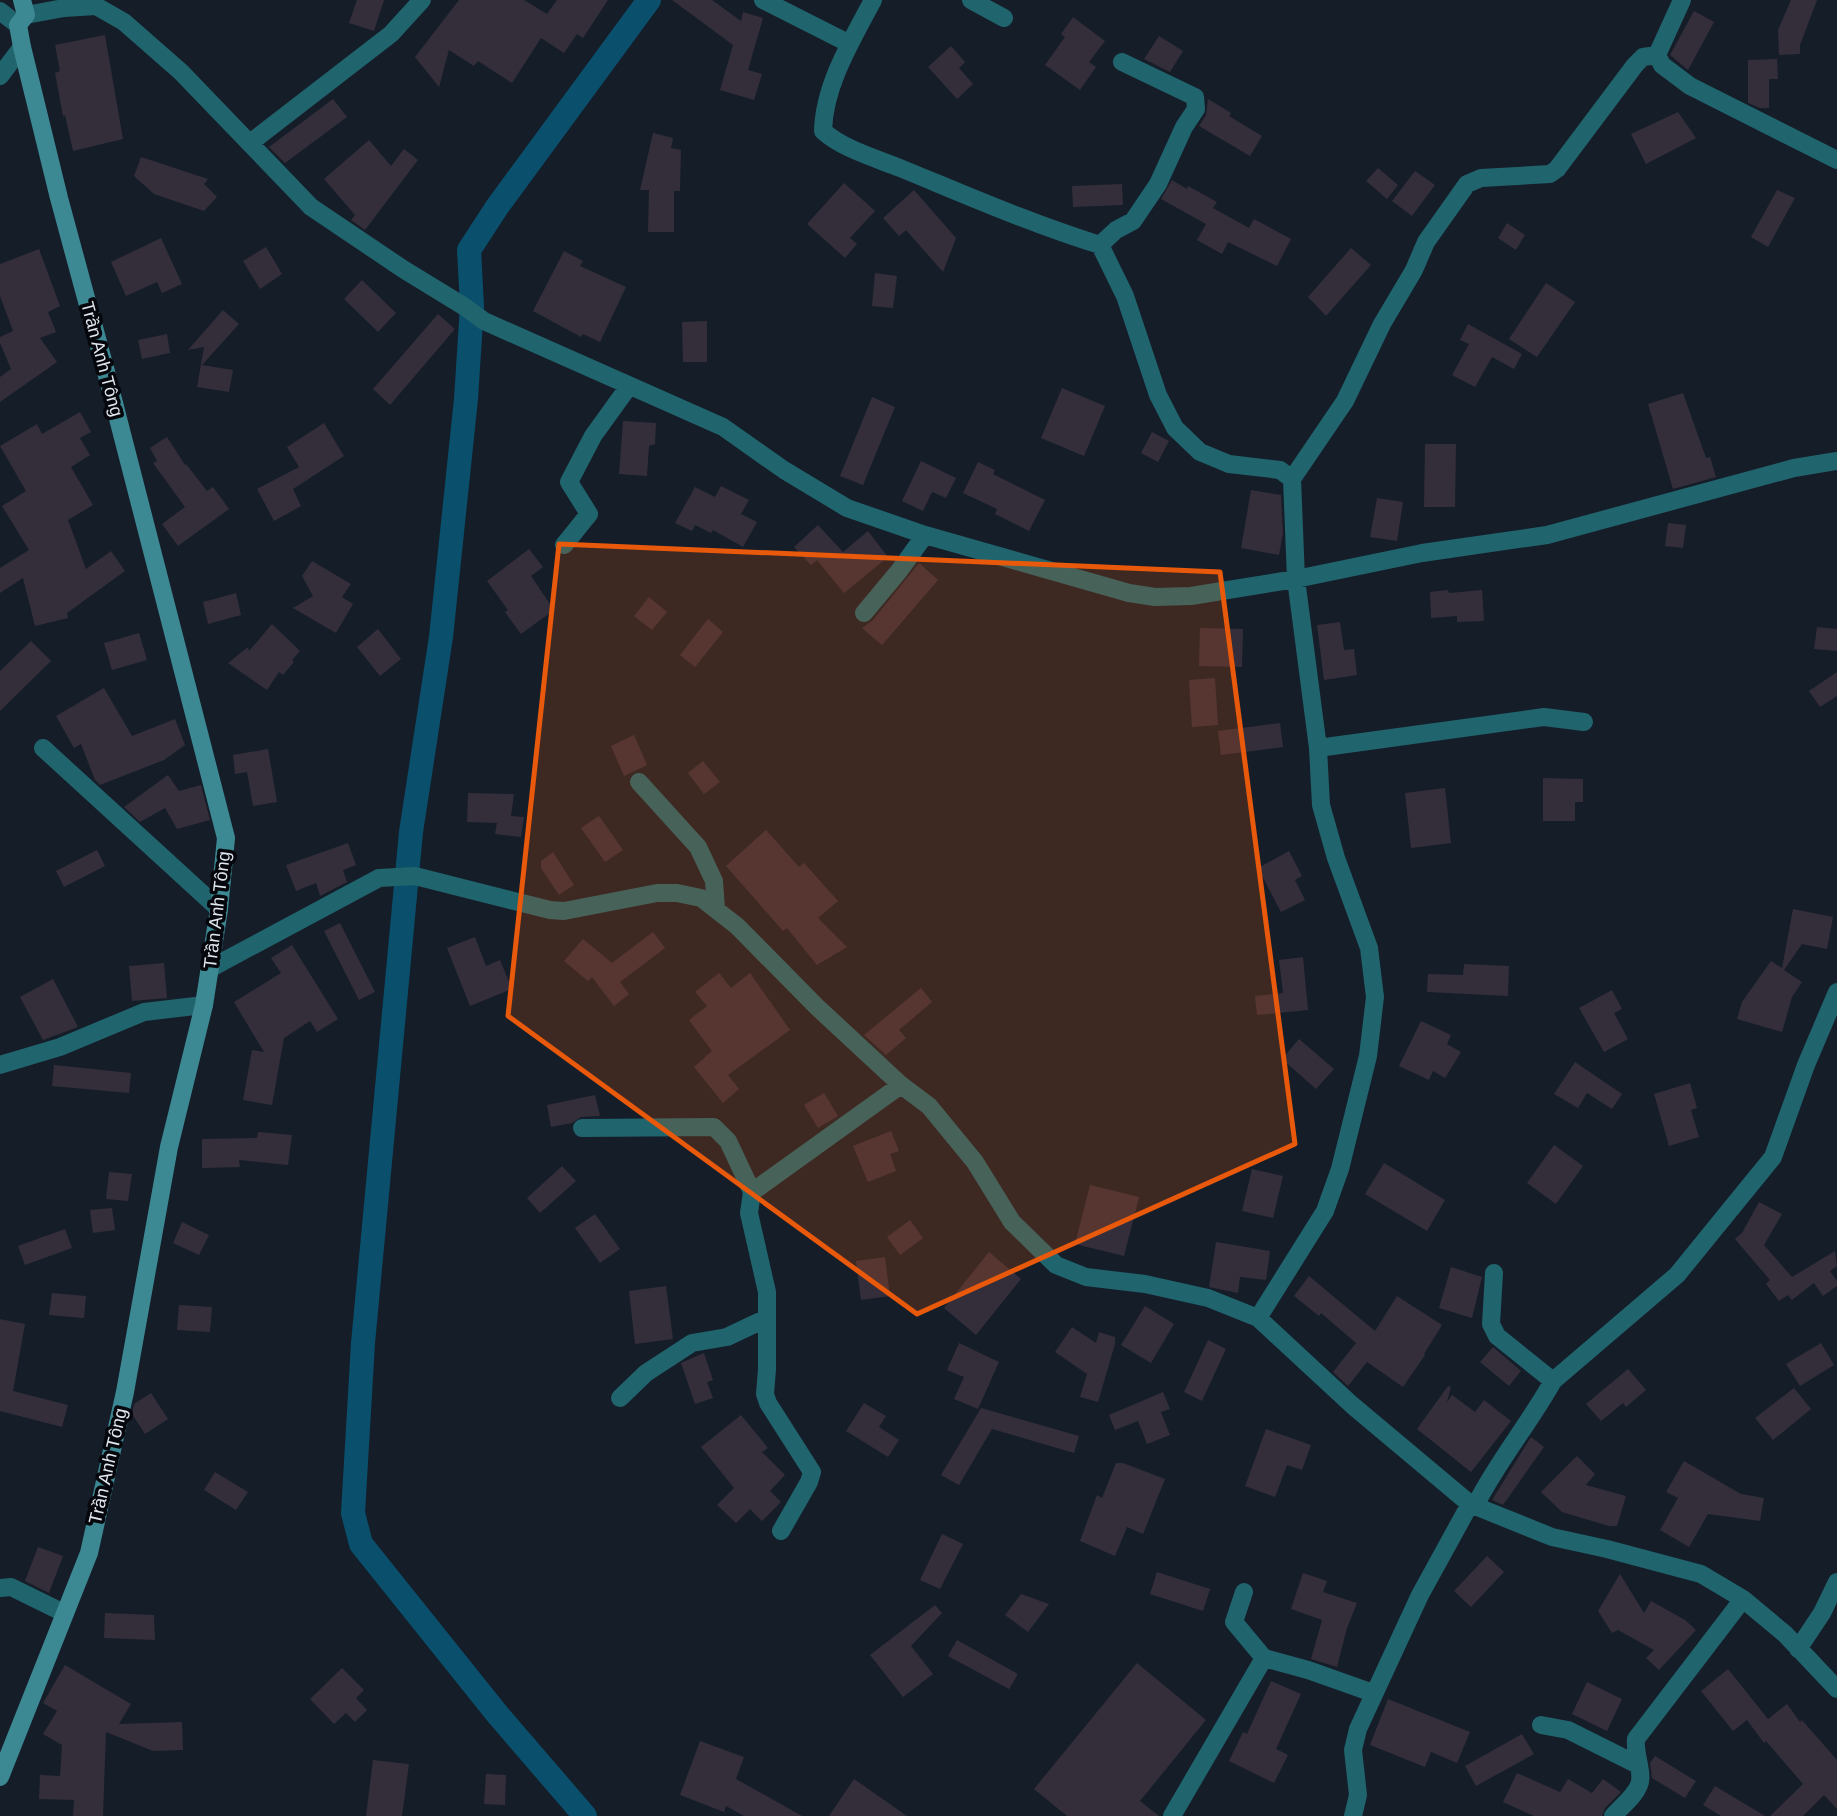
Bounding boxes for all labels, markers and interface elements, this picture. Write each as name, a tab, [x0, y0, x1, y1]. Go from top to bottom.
street label: Trần Anh Tông	[77, 299, 127, 419]
street label: Trần Anh Tông	[200, 850, 234, 970]
street label: Trần Anh Tông	[85, 1406, 131, 1526]

